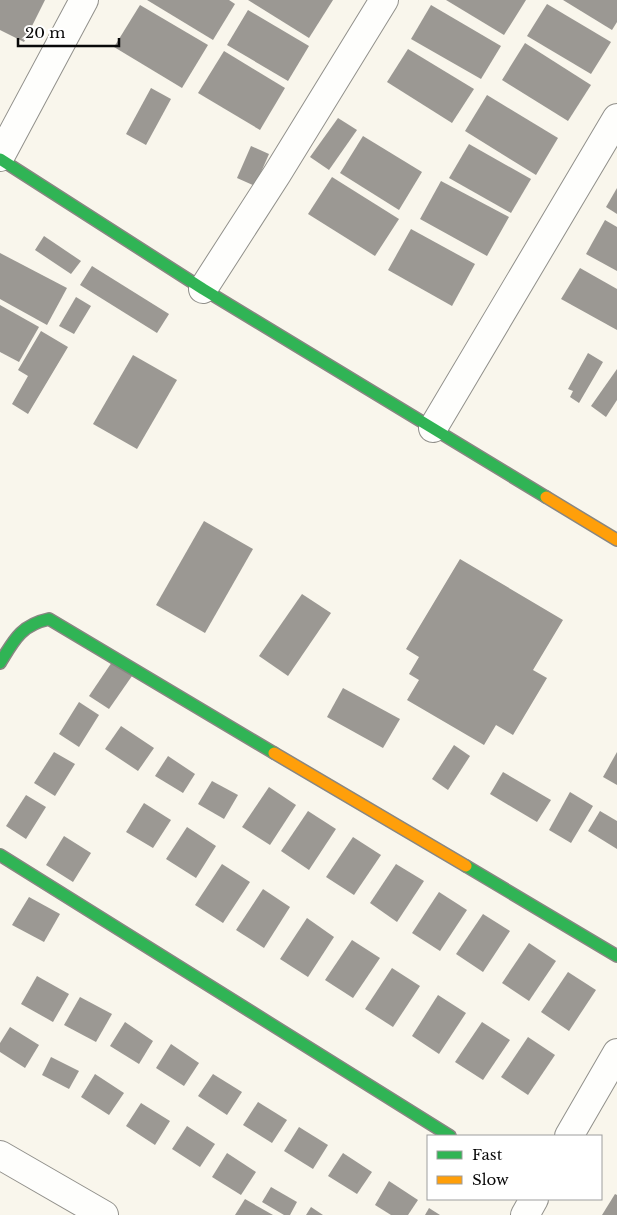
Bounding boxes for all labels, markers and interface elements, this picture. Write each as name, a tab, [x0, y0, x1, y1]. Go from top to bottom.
scale bar	[18, 15, 119, 47]
text: 20 m	[25, 23, 65, 42]
legend	[427, 1135, 602, 1200]
text: Fast	[472, 1145, 503, 1164]
text: Slow	[472, 1170, 509, 1189]

